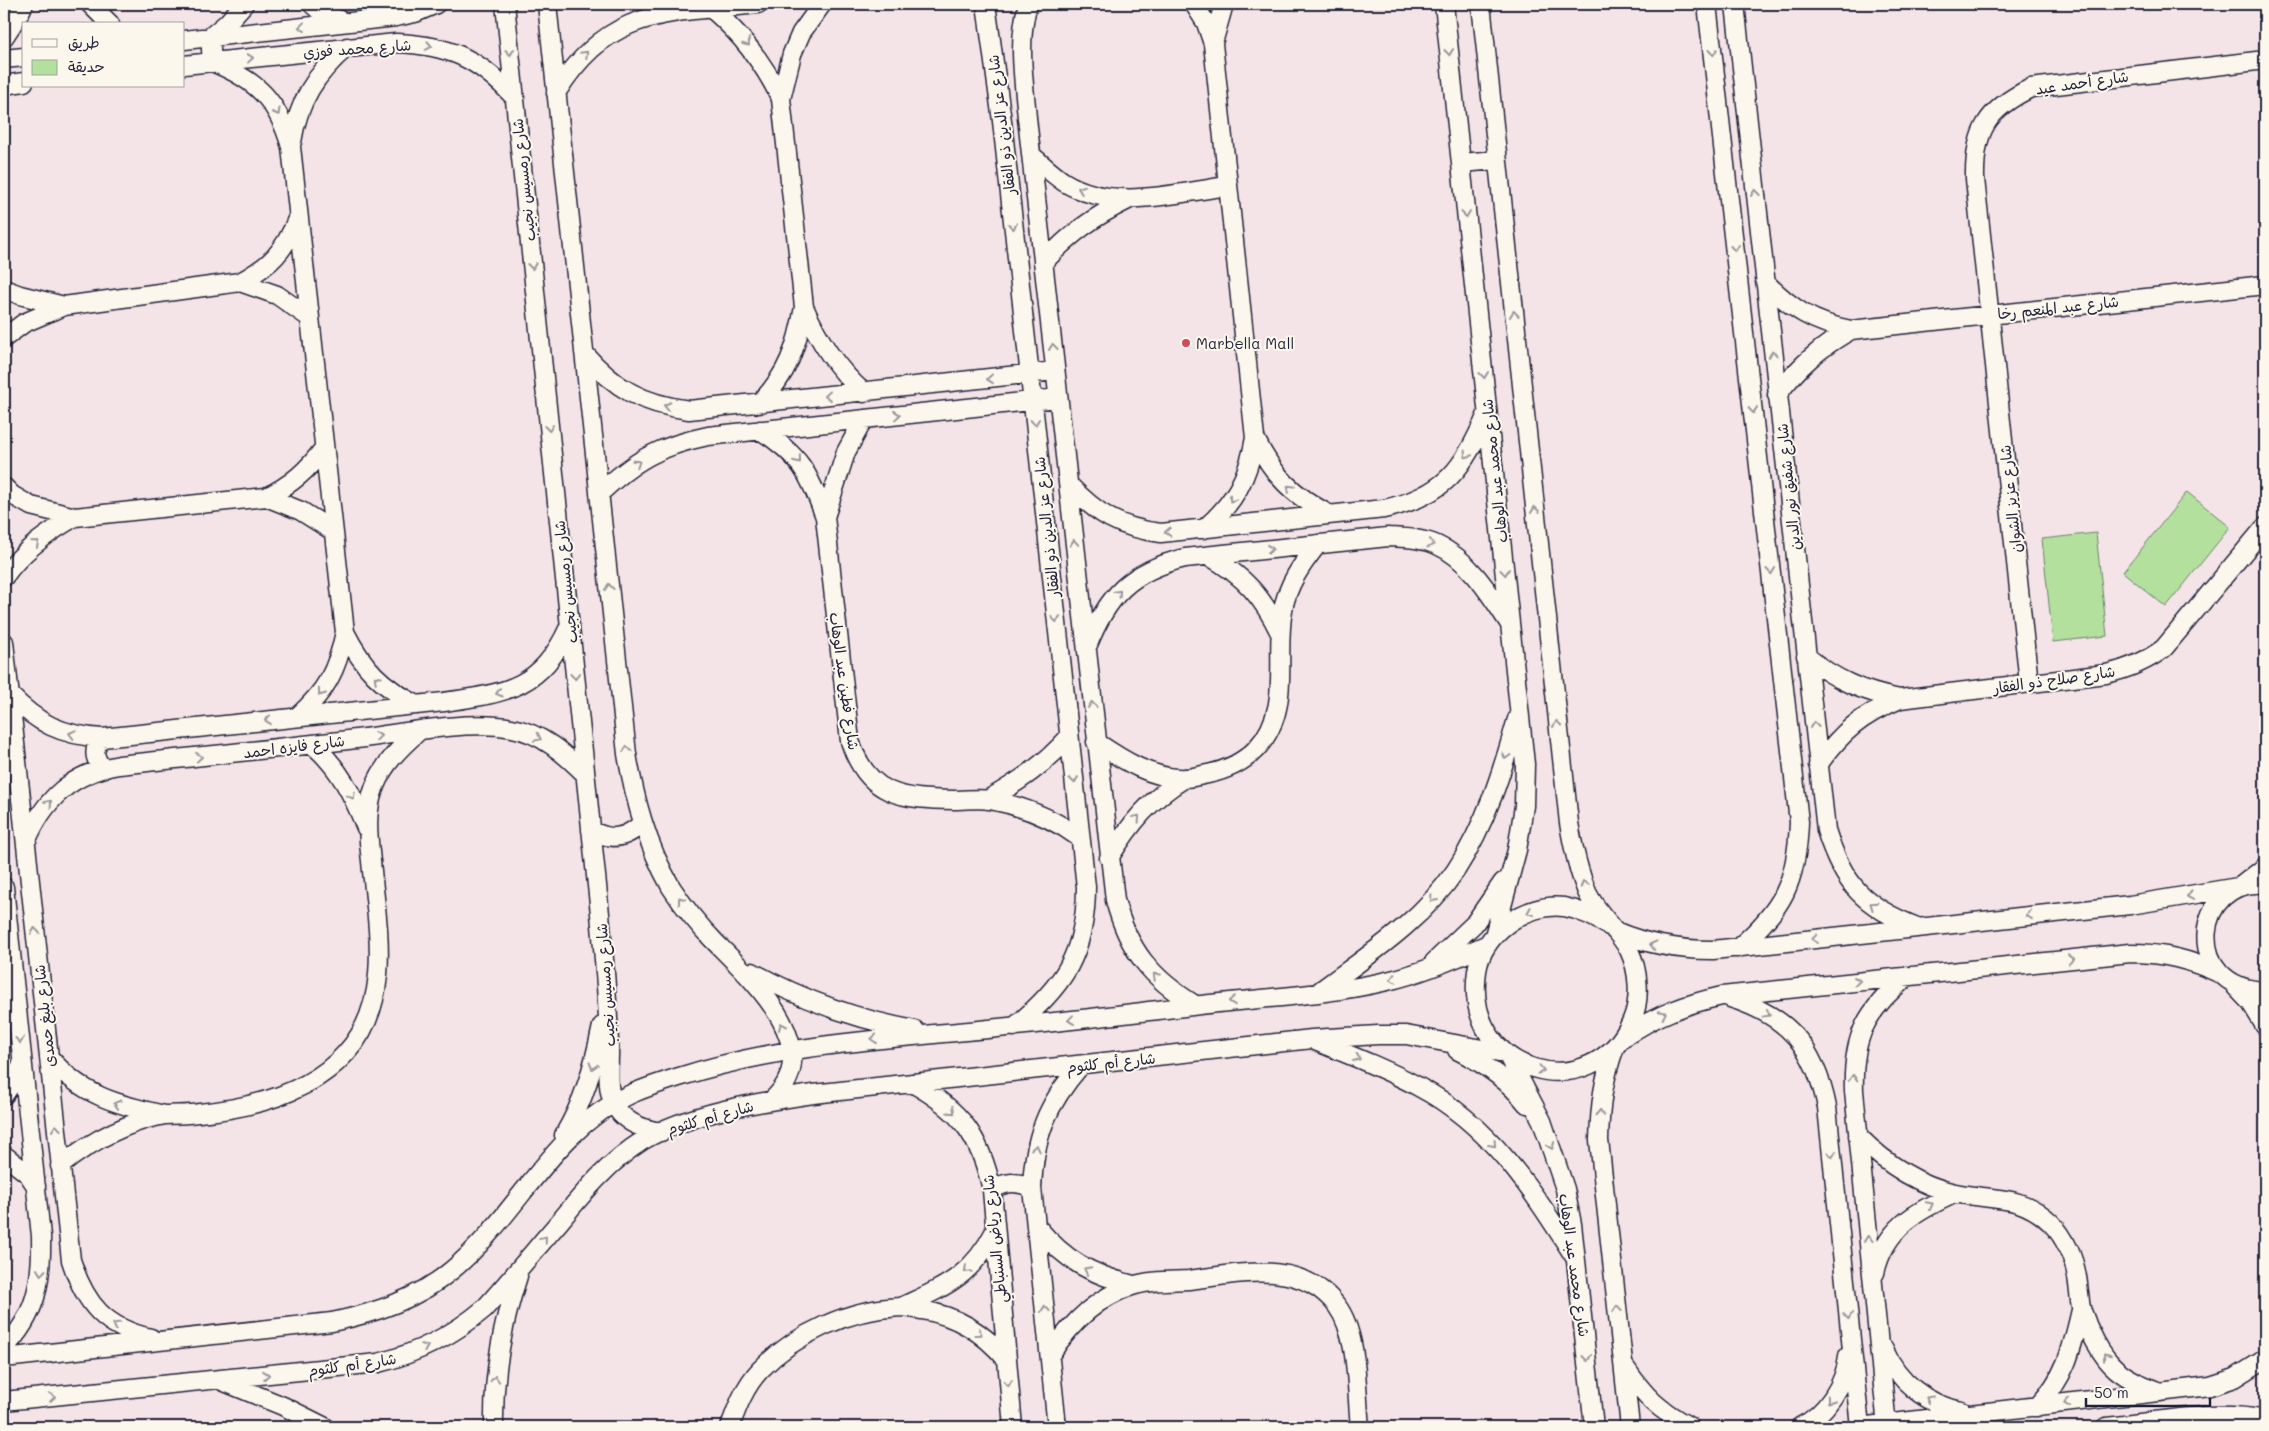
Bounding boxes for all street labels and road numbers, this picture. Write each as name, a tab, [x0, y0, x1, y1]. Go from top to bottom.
street label: شارع محمد فوزي	[302, 34, 412, 64]
street label: شارع عز الدين ذو الفقار	[982, 54, 1021, 197]
street label: شارع أحمد عيد	[2034, 66, 2130, 99]
street label: شارع رمسيس نجيب	[507, 117, 540, 242]
street label: شارع عبد المنعم رخا	[1996, 291, 2120, 326]
street label: شارع محمد عبد الوهاب	[1476, 398, 1513, 544]
street label: شارع شفيق نور الدين	[1771, 422, 1806, 552]
street label: شارع عزيز الشوان	[1994, 444, 2027, 554]
street label: شارع عز الدين ذو الفقار	[1029, 456, 1064, 599]
street label: شارع رمسيس نجيب	[549, 519, 582, 644]
street label: شارع فطين عبد الوهاب	[824, 611, 865, 751]
street label: شارع صلاح ذو الفقار	[1991, 661, 2116, 699]
street label: شارع فايزه احمد	[242, 730, 346, 763]
street label: شارع رمسيس نجيب	[591, 923, 620, 1047]
street label: شارع بليغ حمدى	[29, 964, 61, 1068]
street label: شارع أم كلثوم	[1066, 1047, 1157, 1080]
street label: شارع أم كلثوم	[664, 1095, 757, 1142]
street label: شارع رياض السنباطي	[977, 1173, 1015, 1304]
street label: شارع محمد عبد الوهاب	[1554, 1192, 1595, 1338]
street label: شارع أم كلثوم	[306, 1348, 398, 1383]

